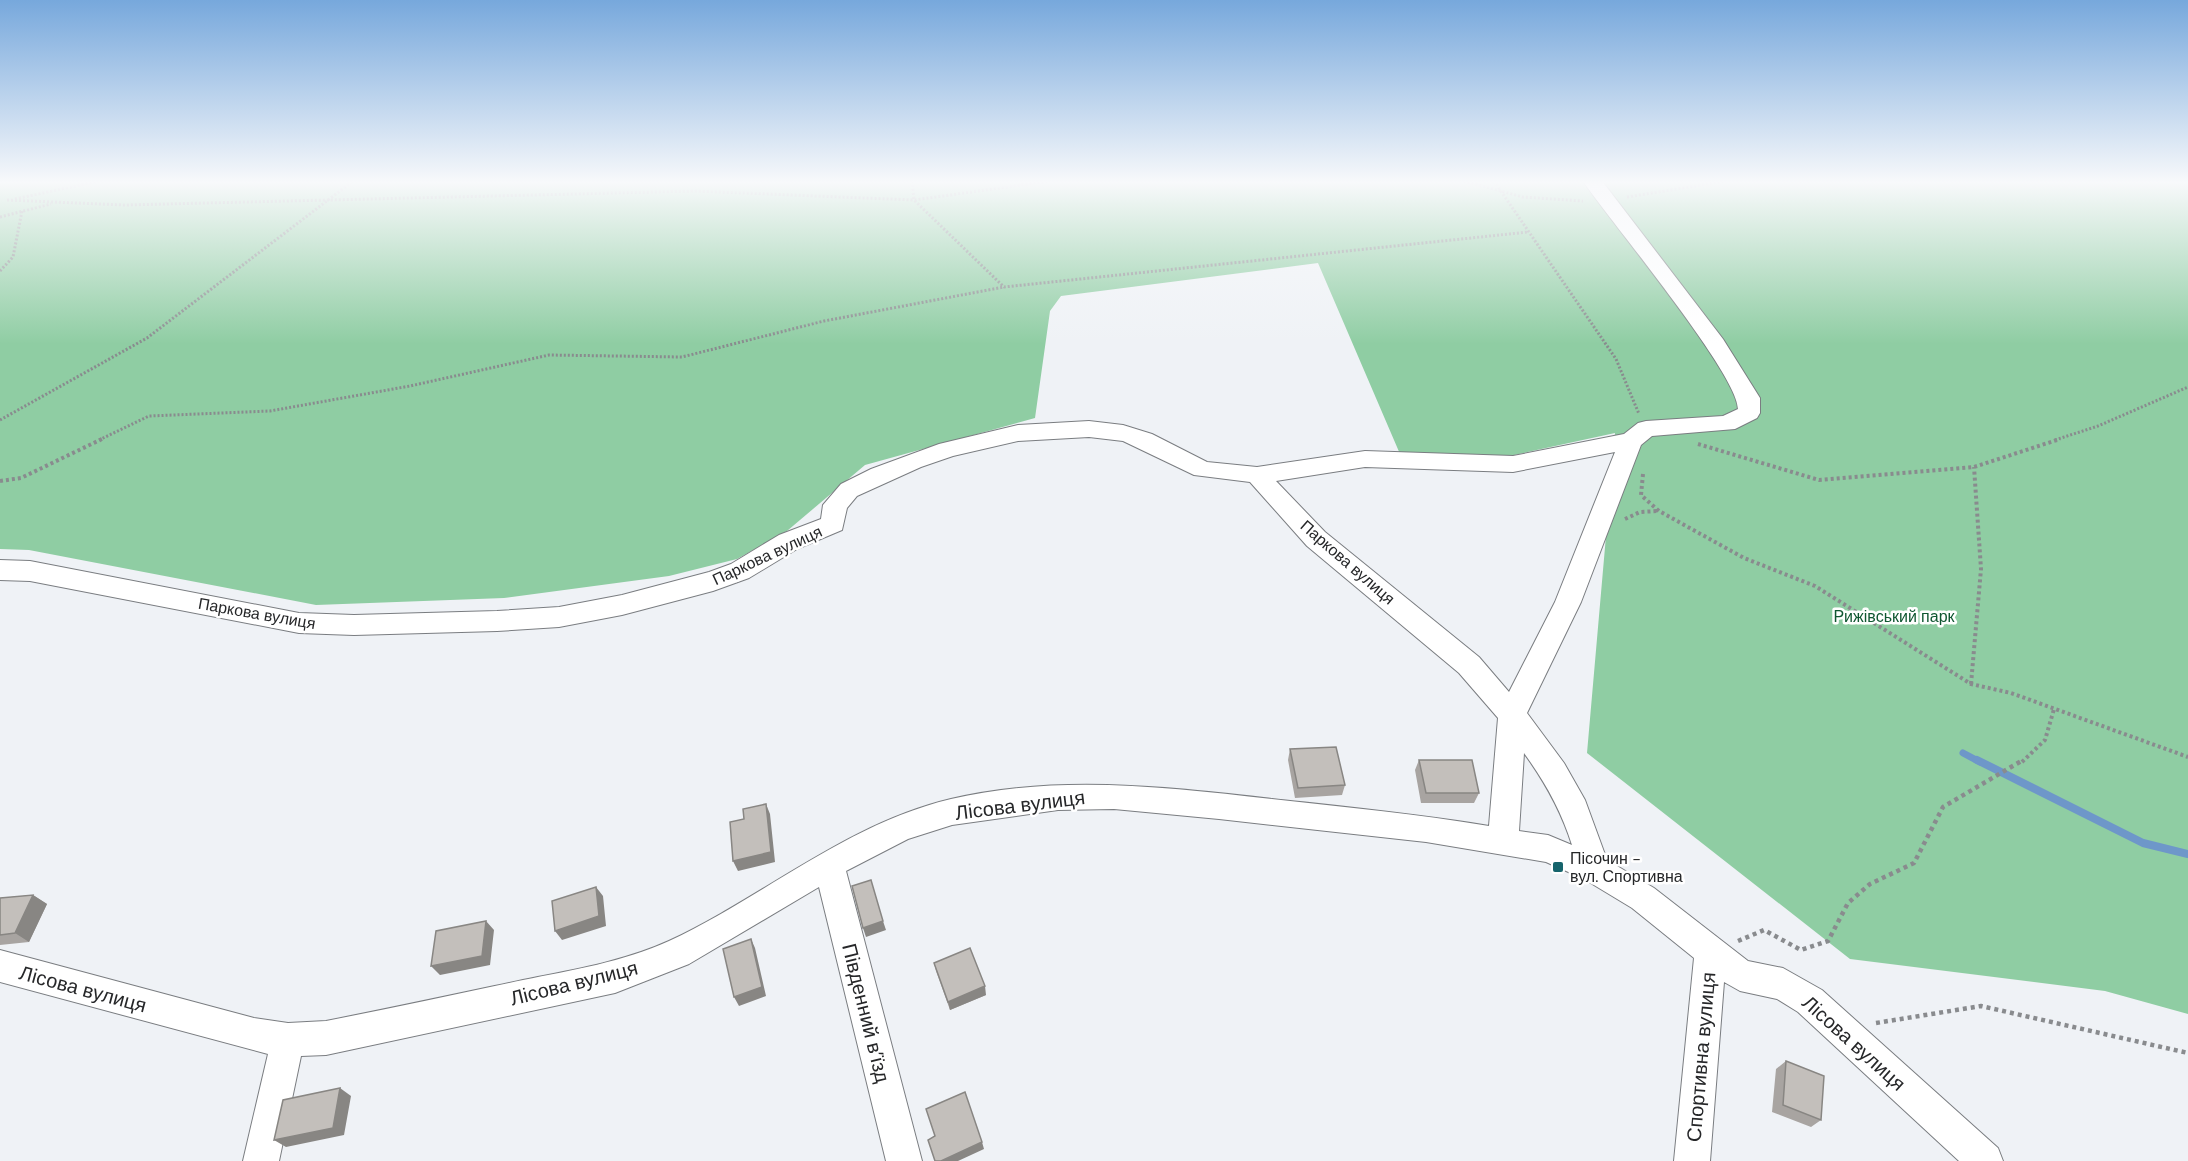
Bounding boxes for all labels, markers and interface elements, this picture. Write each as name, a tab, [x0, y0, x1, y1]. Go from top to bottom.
street label: Паркова вулиця	[1296, 515, 1399, 609]
street label: Паркова вулиця	[709, 521, 825, 590]
street label: Паркова вулиця	[197, 593, 317, 634]
park label: Рижівський парк	[1833, 606, 1956, 627]
street label: Лісова вулиця	[954, 784, 1086, 826]
place label: Пісочин - вул. Спортивна	[1570, 848, 1683, 887]
marker: Пісочин - вул. Спортивна	[1551, 860, 1565, 874]
street label: Південний в’їзд	[836, 941, 896, 1086]
street label: Лісова вулиця	[507, 955, 641, 1011]
street label: Лісова вулиця	[17, 960, 149, 1018]
street label: Спортивна вулиця	[1681, 971, 1721, 1143]
street label: Лісова вулиця	[1797, 990, 1911, 1096]

